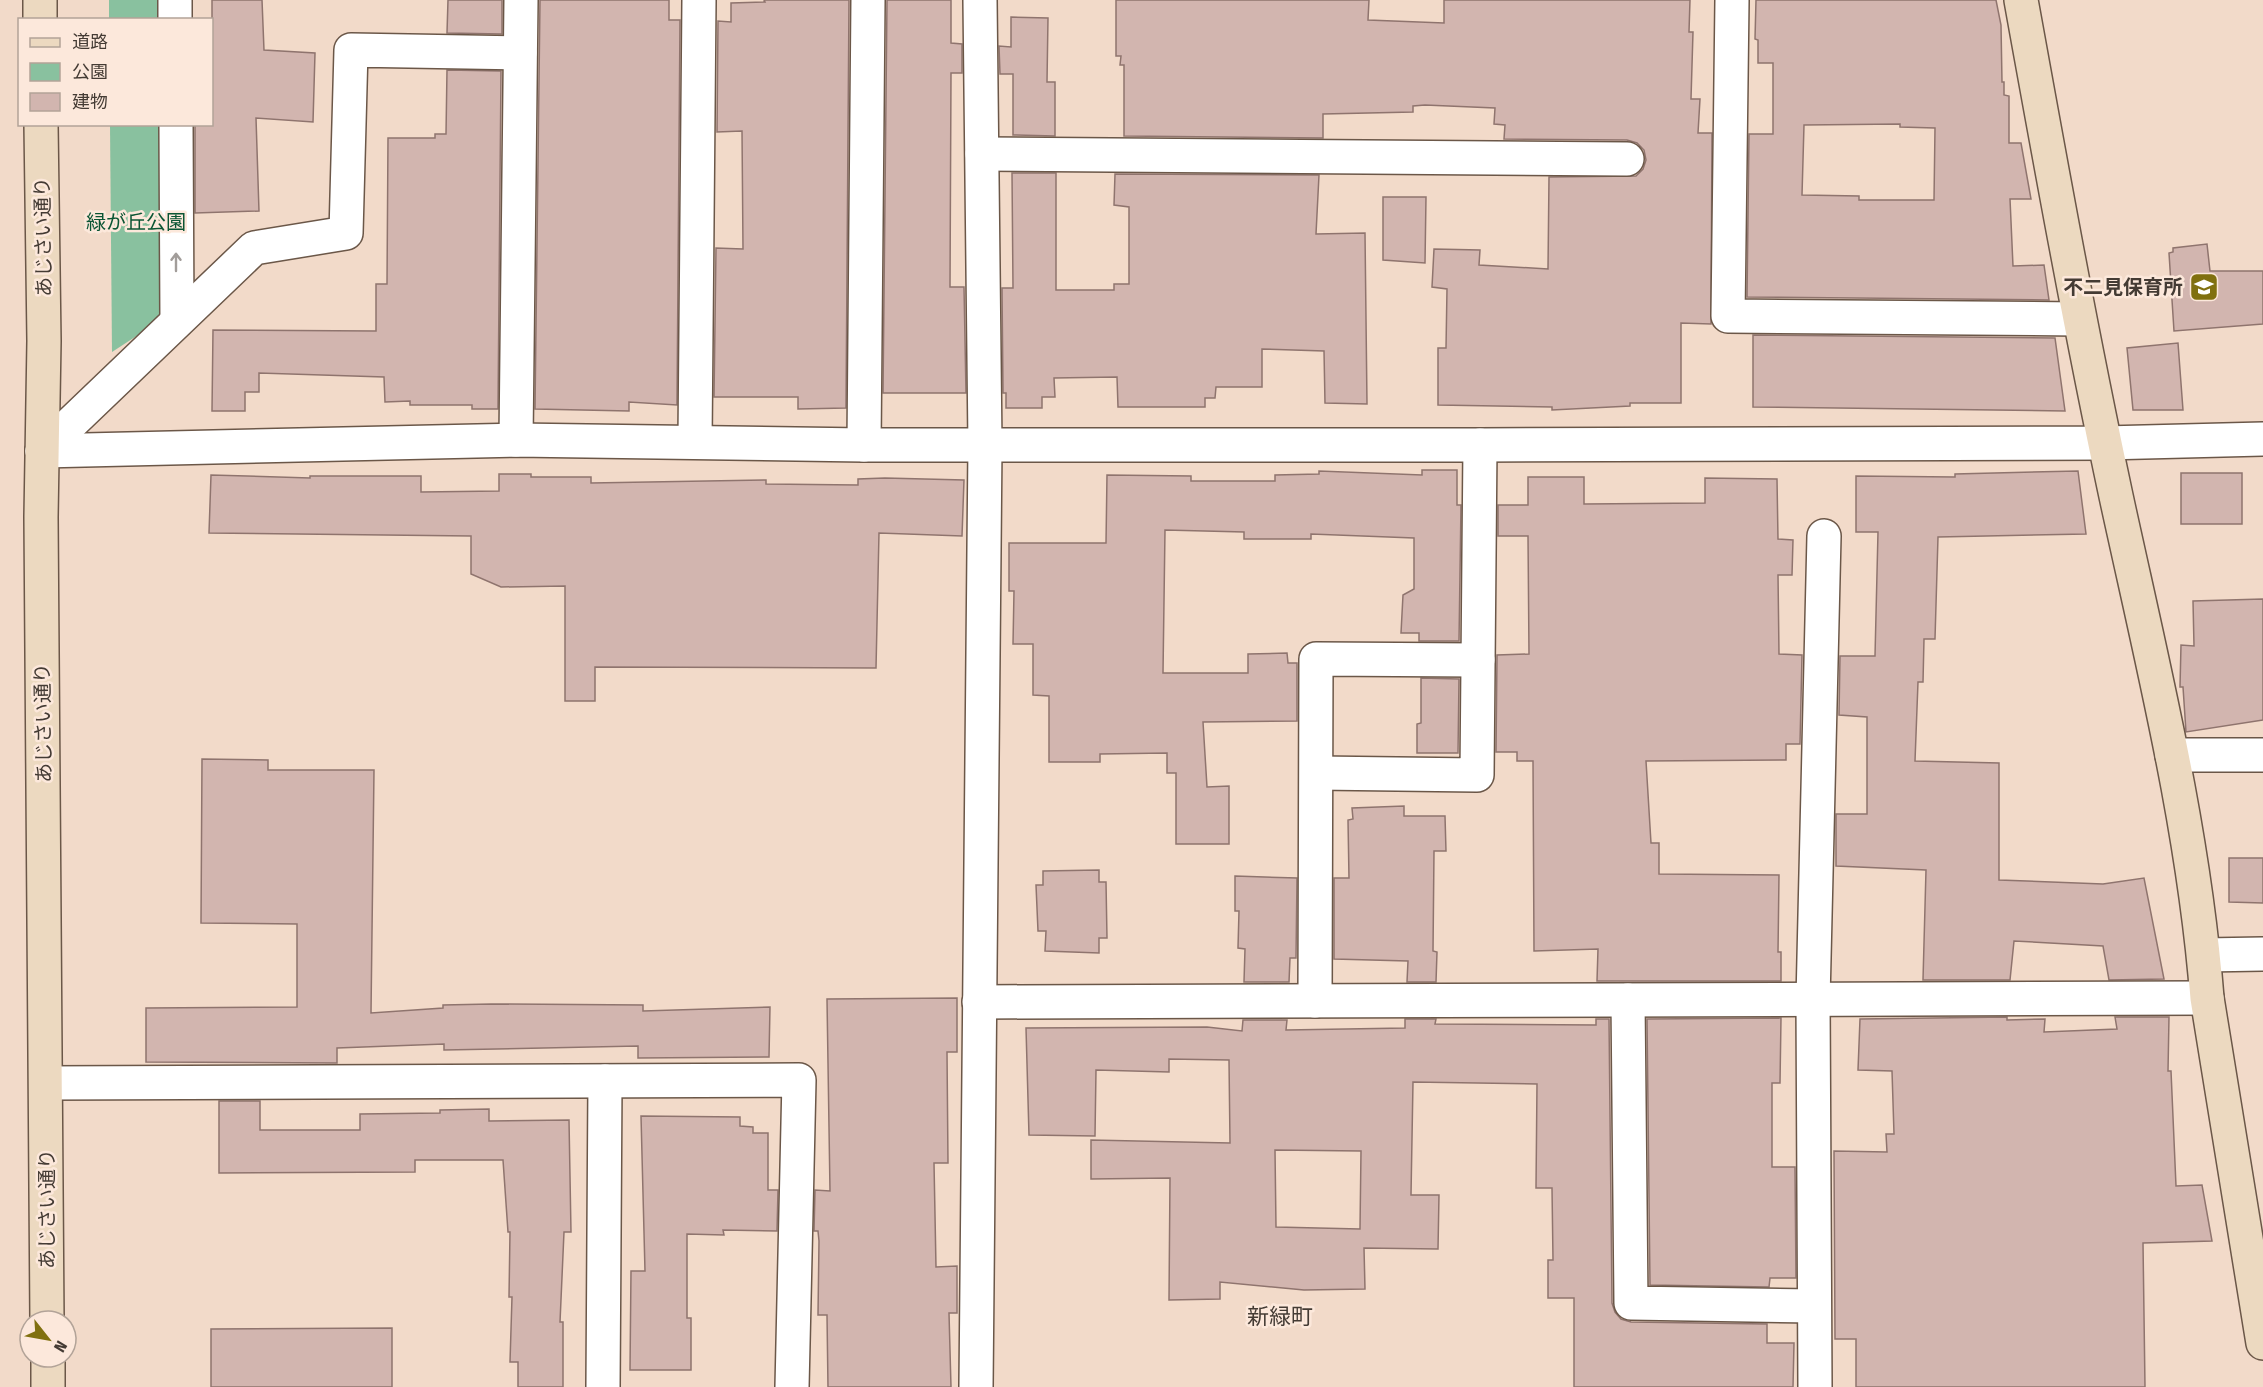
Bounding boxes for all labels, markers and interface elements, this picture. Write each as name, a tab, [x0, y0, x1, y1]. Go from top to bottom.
legend	[18, 18, 213, 126]
text: 道路	[72, 31, 108, 53]
text: 公園	[72, 61, 108, 83]
text: 建物	[72, 91, 108, 113]
street label: あじさい通り	[30, 177, 56, 297]
park label: 緑が丘公園	[86, 210, 186, 234]
one-way arrow	[170, 253, 182, 273]
school or university icon: 不二見保育所	[2188, 271, 2220, 303]
place label: 不二見保育所	[2063, 275, 2183, 299]
street label: あじさい通り	[30, 663, 56, 783]
street label: あじさい通り	[35, 1149, 59, 1269]
district label: 新緑町	[1247, 1303, 1313, 1330]
north arrow	[18, 1309, 78, 1369]
text: N	[50, 1337, 71, 1355]

